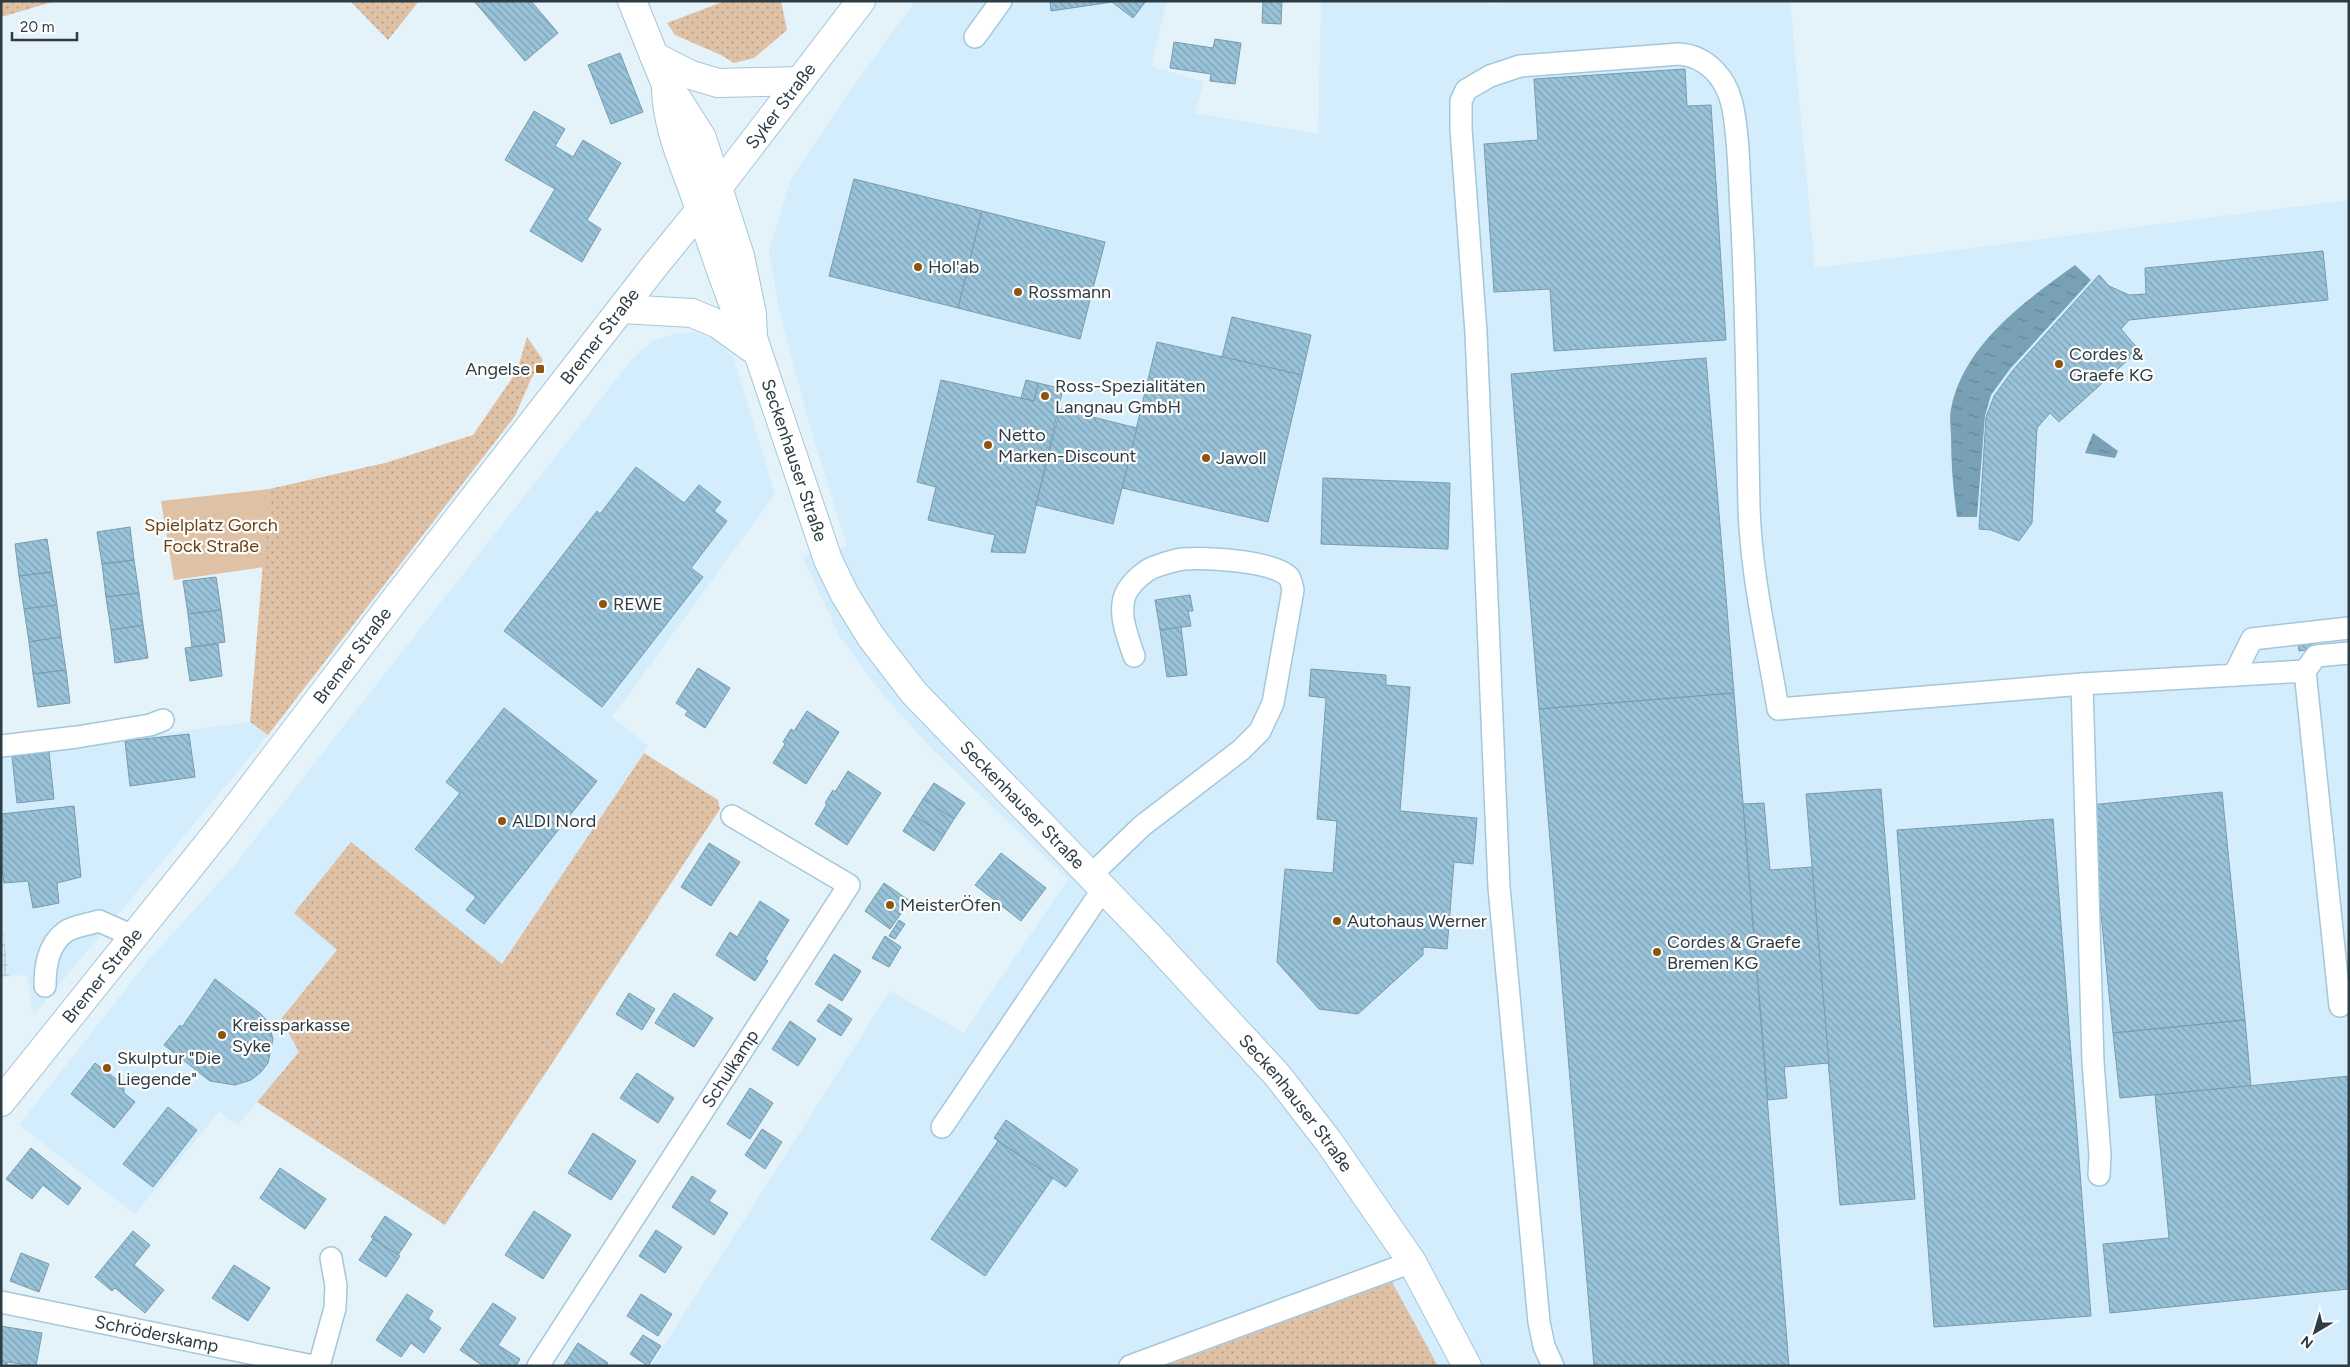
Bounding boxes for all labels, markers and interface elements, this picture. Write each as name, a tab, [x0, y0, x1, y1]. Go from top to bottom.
scale bar	[12, 10, 78, 42]
text: 20 m	[20, 18, 54, 36]
street label: Syker Straße	[741, 58, 821, 153]
place label: Hol'ab	[928, 256, 979, 278]
marker: Hol'ab	[912, 261, 924, 273]
place label: Rossmann	[1028, 281, 1111, 303]
street label: Bremer Straße	[556, 284, 644, 389]
marker: Rossmann	[1012, 286, 1024, 298]
place label: Cordes & Graefe KG	[2069, 343, 2154, 386]
place label: Angelse	[465, 358, 530, 380]
marker: Cordes & Graefe KG	[2053, 358, 2065, 370]
marker: Angelse	[534, 363, 546, 375]
place label: Ross-Spezialitäten Langnau GmbH	[1055, 375, 1205, 418]
street label: Seckenhauser Straße	[757, 376, 832, 545]
marker: Ross-Spezialitäten Langnau GmbH	[1039, 390, 1051, 402]
place label: Netto Marken-Discount	[998, 424, 1137, 467]
marker: Netto Marken-Discount	[982, 439, 994, 451]
place label: Jawoll	[1216, 447, 1267, 469]
marker: Jawoll	[1200, 452, 1212, 464]
park label: Spielplatz Gorch Fock Straße	[144, 514, 278, 557]
place label: REWE	[613, 593, 663, 615]
marker: REWE	[597, 598, 609, 610]
street label: Bremer Straße	[308, 603, 396, 708]
street label: Seckenhauser Straße	[955, 736, 1090, 874]
place label: ALDI Nord	[512, 810, 596, 832]
marker: ALDI Nord	[496, 815, 508, 827]
place label: MeisterÖfen	[900, 894, 1001, 916]
marker: MeisterÖfen	[884, 899, 896, 911]
place label: Autohaus Werner	[1347, 910, 1487, 932]
marker: Autohaus Werner	[1331, 915, 1343, 927]
street label: Bremer Straße	[58, 923, 147, 1028]
place label: Cordes & Graefe Bremen KG	[1667, 931, 1801, 974]
marker: Cordes & Graefe Bremen KG	[1651, 946, 1663, 958]
place label: Kreissparkasse Syke	[232, 1014, 350, 1057]
street label: Schulkamp	[697, 1026, 763, 1112]
marker: Kreissparkasse Syke	[216, 1029, 228, 1041]
street label: Seckenhauser Straße	[1234, 1030, 1358, 1176]
place label: Skulptur "Die Liegende"	[117, 1047, 221, 1090]
marker: Skulptur "Die Liegende"	[101, 1062, 113, 1074]
north arrow	[2290, 1307, 2340, 1357]
street label: Schröderskamp	[93, 1311, 221, 1357]
text: N	[2298, 1332, 2317, 1352]

